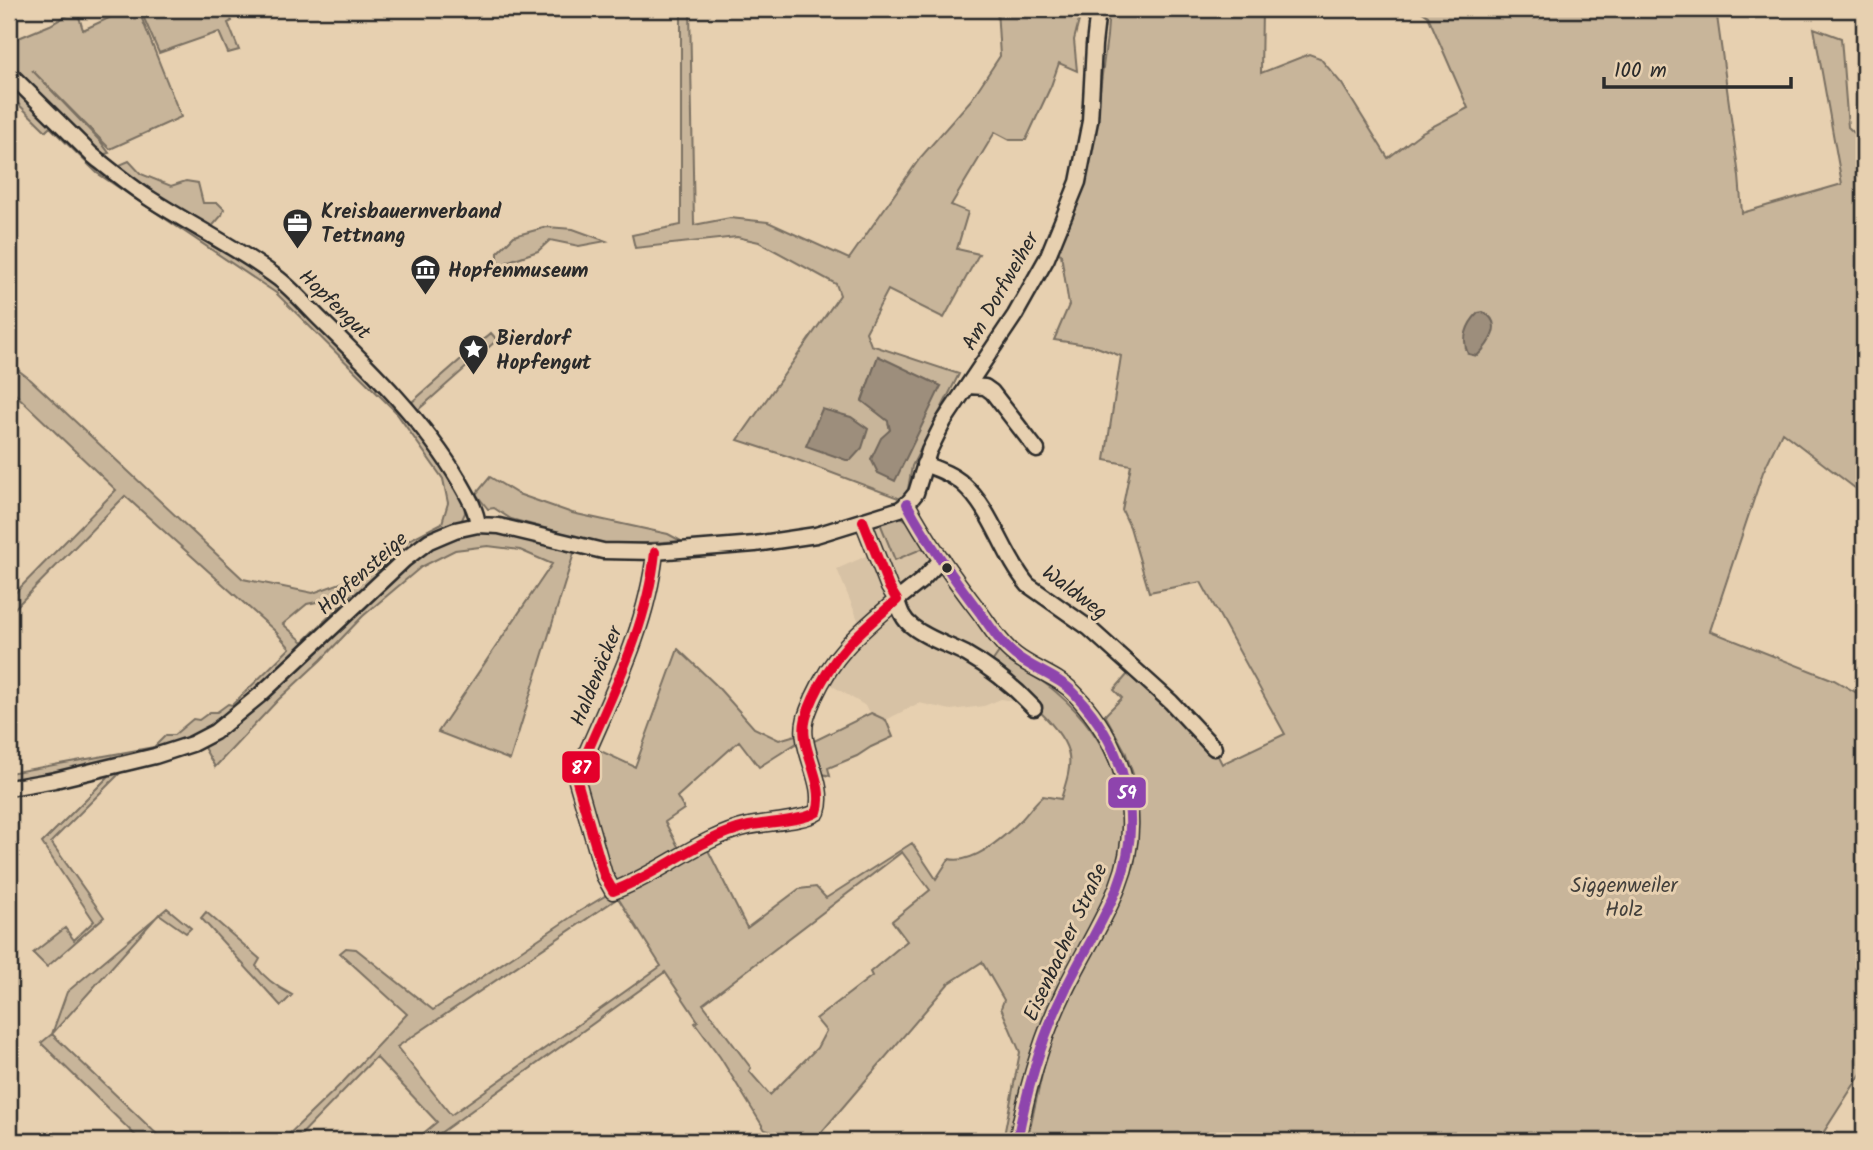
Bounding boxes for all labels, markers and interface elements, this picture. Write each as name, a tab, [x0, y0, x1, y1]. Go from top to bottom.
scale bar	[1604, 46, 1791, 90]
text: 100 m	[1614, 55, 1667, 88]
place label: Kreisbauernverband Tettnang	[321, 196, 502, 253]
office icon: Kreisbauernverband Tettnang	[281, 206, 315, 250]
street label: Am Dorfweiher	[954, 225, 1049, 357]
museum icon: Hopfenmuseum	[408, 253, 442, 297]
place label: Hopfenmuseum	[448, 255, 588, 288]
street label: Hopfengut	[290, 262, 379, 349]
place label: Bierdorf Hopfengut	[496, 323, 592, 380]
place icon: Bierdorf Hopfengut	[456, 333, 490, 377]
street label: Hopfensteige	[310, 524, 416, 624]
street label: Waldweg	[1034, 557, 1114, 629]
unlabelled marker	[940, 561, 954, 575]
street label: Haldenäcker	[562, 620, 633, 732]
line badge: 87	[561, 750, 601, 784]
text: 87	[571, 754, 592, 784]
line badge: 59	[1107, 776, 1147, 809]
text: 59	[1116, 779, 1137, 809]
street label: Eisenbacher Straße	[1015, 858, 1118, 1027]
park label: Siggenweiler Holz	[1571, 870, 1678, 927]

